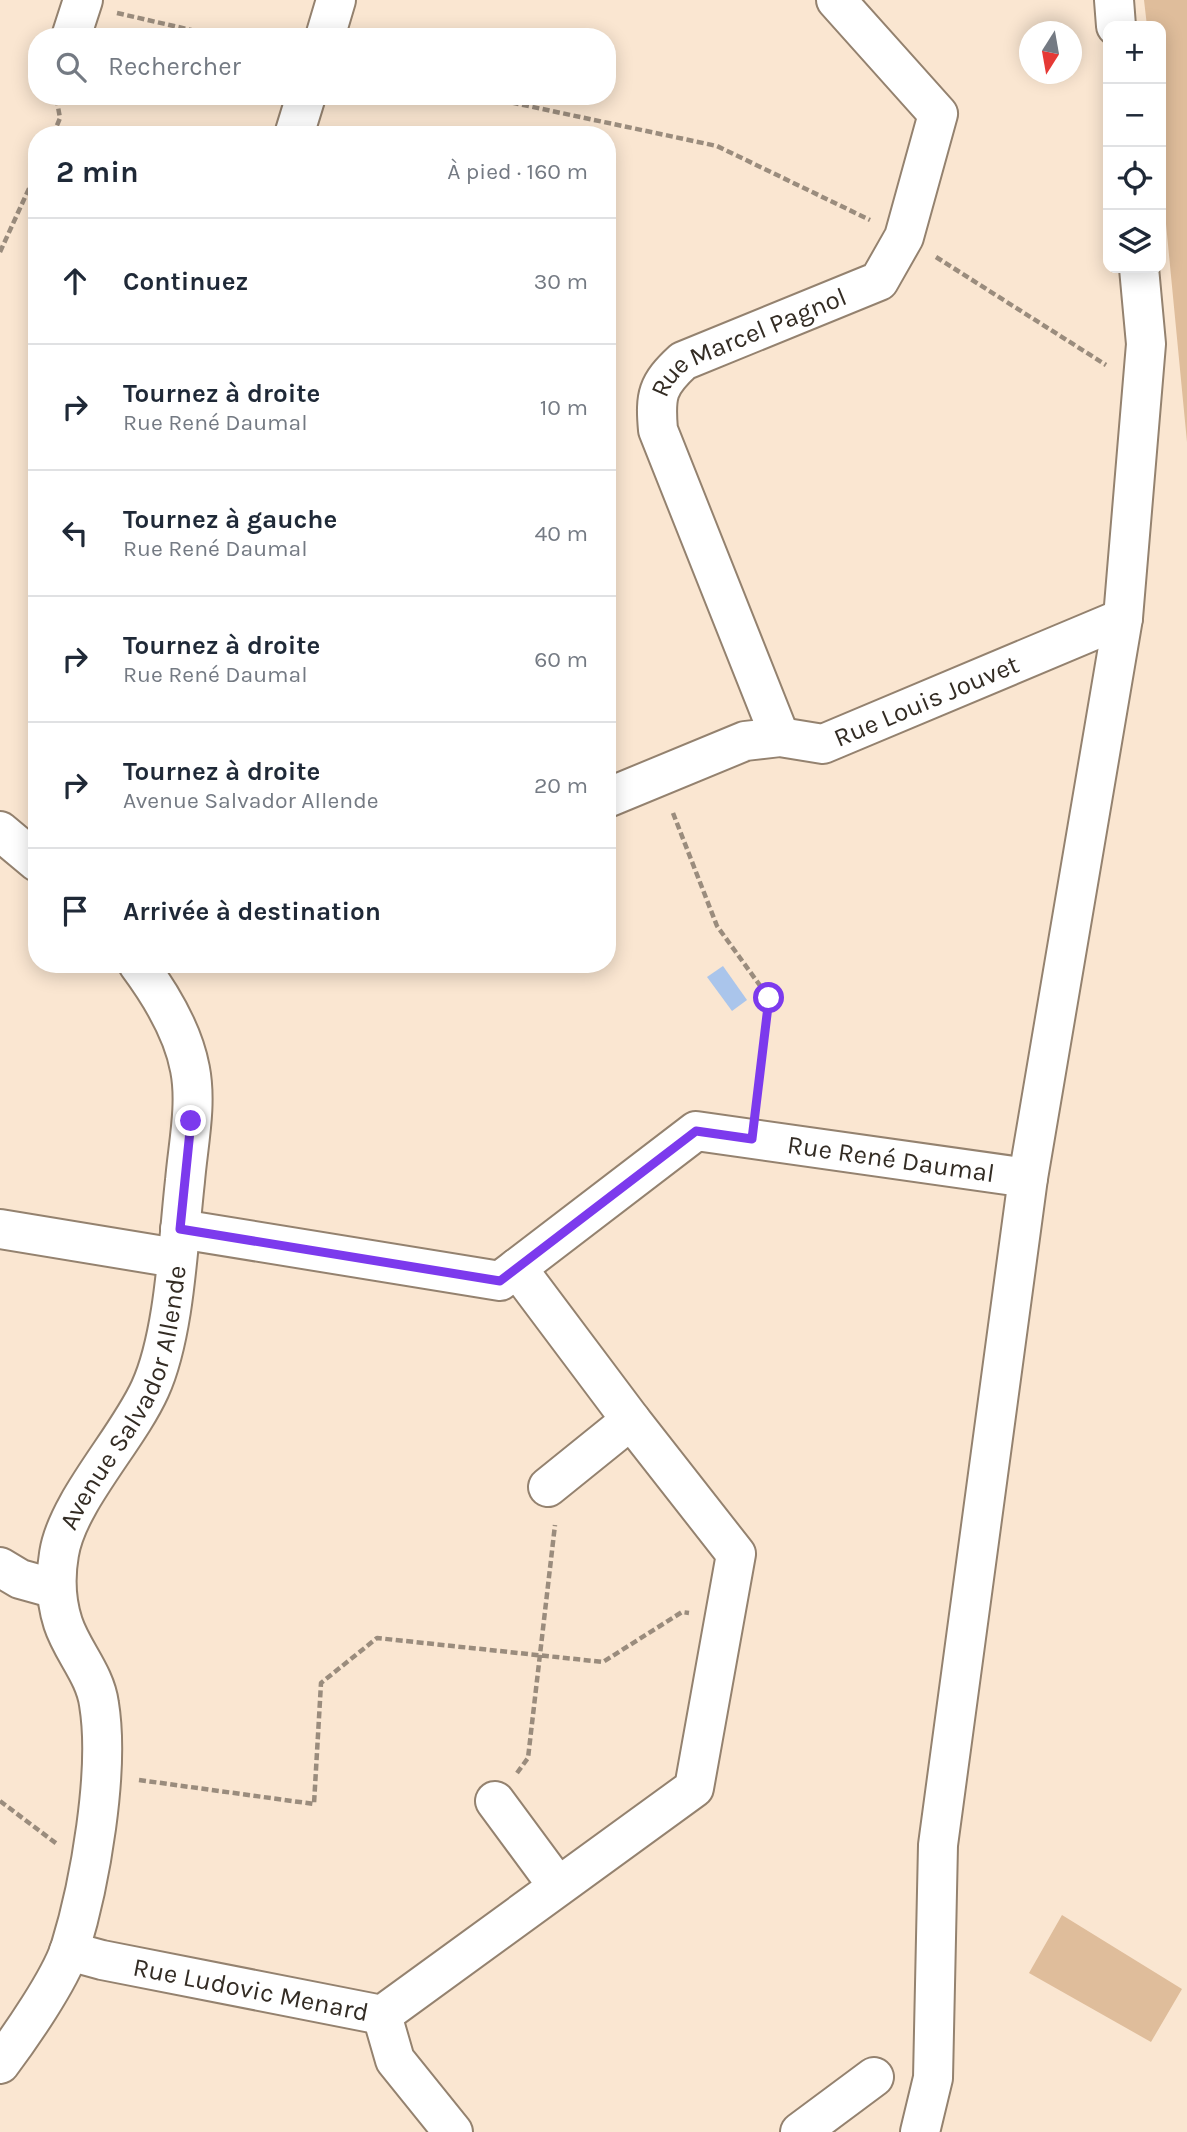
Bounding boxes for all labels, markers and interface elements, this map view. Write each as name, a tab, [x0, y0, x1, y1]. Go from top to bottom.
north arrow	[1019, 21, 1082, 84]
map controls	[1103, 21, 1166, 273]
button: +	[1103, 21, 1166, 84]
search box	[28, 28, 616, 105]
icon: search	[52, 48, 90, 86]
text: Rechercher	[108, 51, 241, 82]
button: −	[1103, 84, 1166, 147]
button: locate	[1103, 147, 1166, 210]
text: 2 min	[56, 154, 139, 190]
text: À pied · 160 m	[447, 158, 588, 185]
button: layers	[1103, 210, 1166, 273]
icon: ahead	[56, 262, 94, 300]
text: Continuez	[123, 266, 248, 297]
text: 30 m	[534, 268, 588, 295]
street label: Rue Marcel Pagnol	[644, 281, 851, 401]
text: Tournez à droite	[123, 378, 320, 409]
icon: right	[56, 388, 94, 426]
text: 10 m	[540, 394, 588, 421]
text: Rue René Daumal	[123, 409, 308, 436]
text: Tournez à gauche	[123, 504, 337, 535]
icon: left	[56, 514, 94, 552]
text: 40 m	[535, 520, 588, 547]
text: Rue René Daumal	[123, 535, 308, 562]
text: Tournez à droite	[123, 630, 320, 661]
icon: right	[56, 640, 94, 678]
text: 60 m	[534, 646, 588, 673]
street label: Rue Louis Jouvet	[829, 648, 1023, 753]
text: Rue René Daumal	[123, 661, 308, 688]
text: Tournez à droite	[123, 756, 320, 787]
icon: right	[56, 766, 94, 804]
text: 20 m	[534, 772, 588, 799]
text: Avenue Salvador Allende	[123, 787, 379, 814]
icon: arrive	[56, 892, 94, 930]
text: Arrivée à destination	[123, 896, 381, 927]
route start	[753, 982, 784, 1013]
route end	[175, 1105, 206, 1136]
street label: Rue René Daumal	[785, 1129, 997, 1189]
street label: Avenue Salvador Allende	[52, 1264, 192, 1534]
street label: Rue Ludovic Menard	[130, 1951, 371, 2028]

